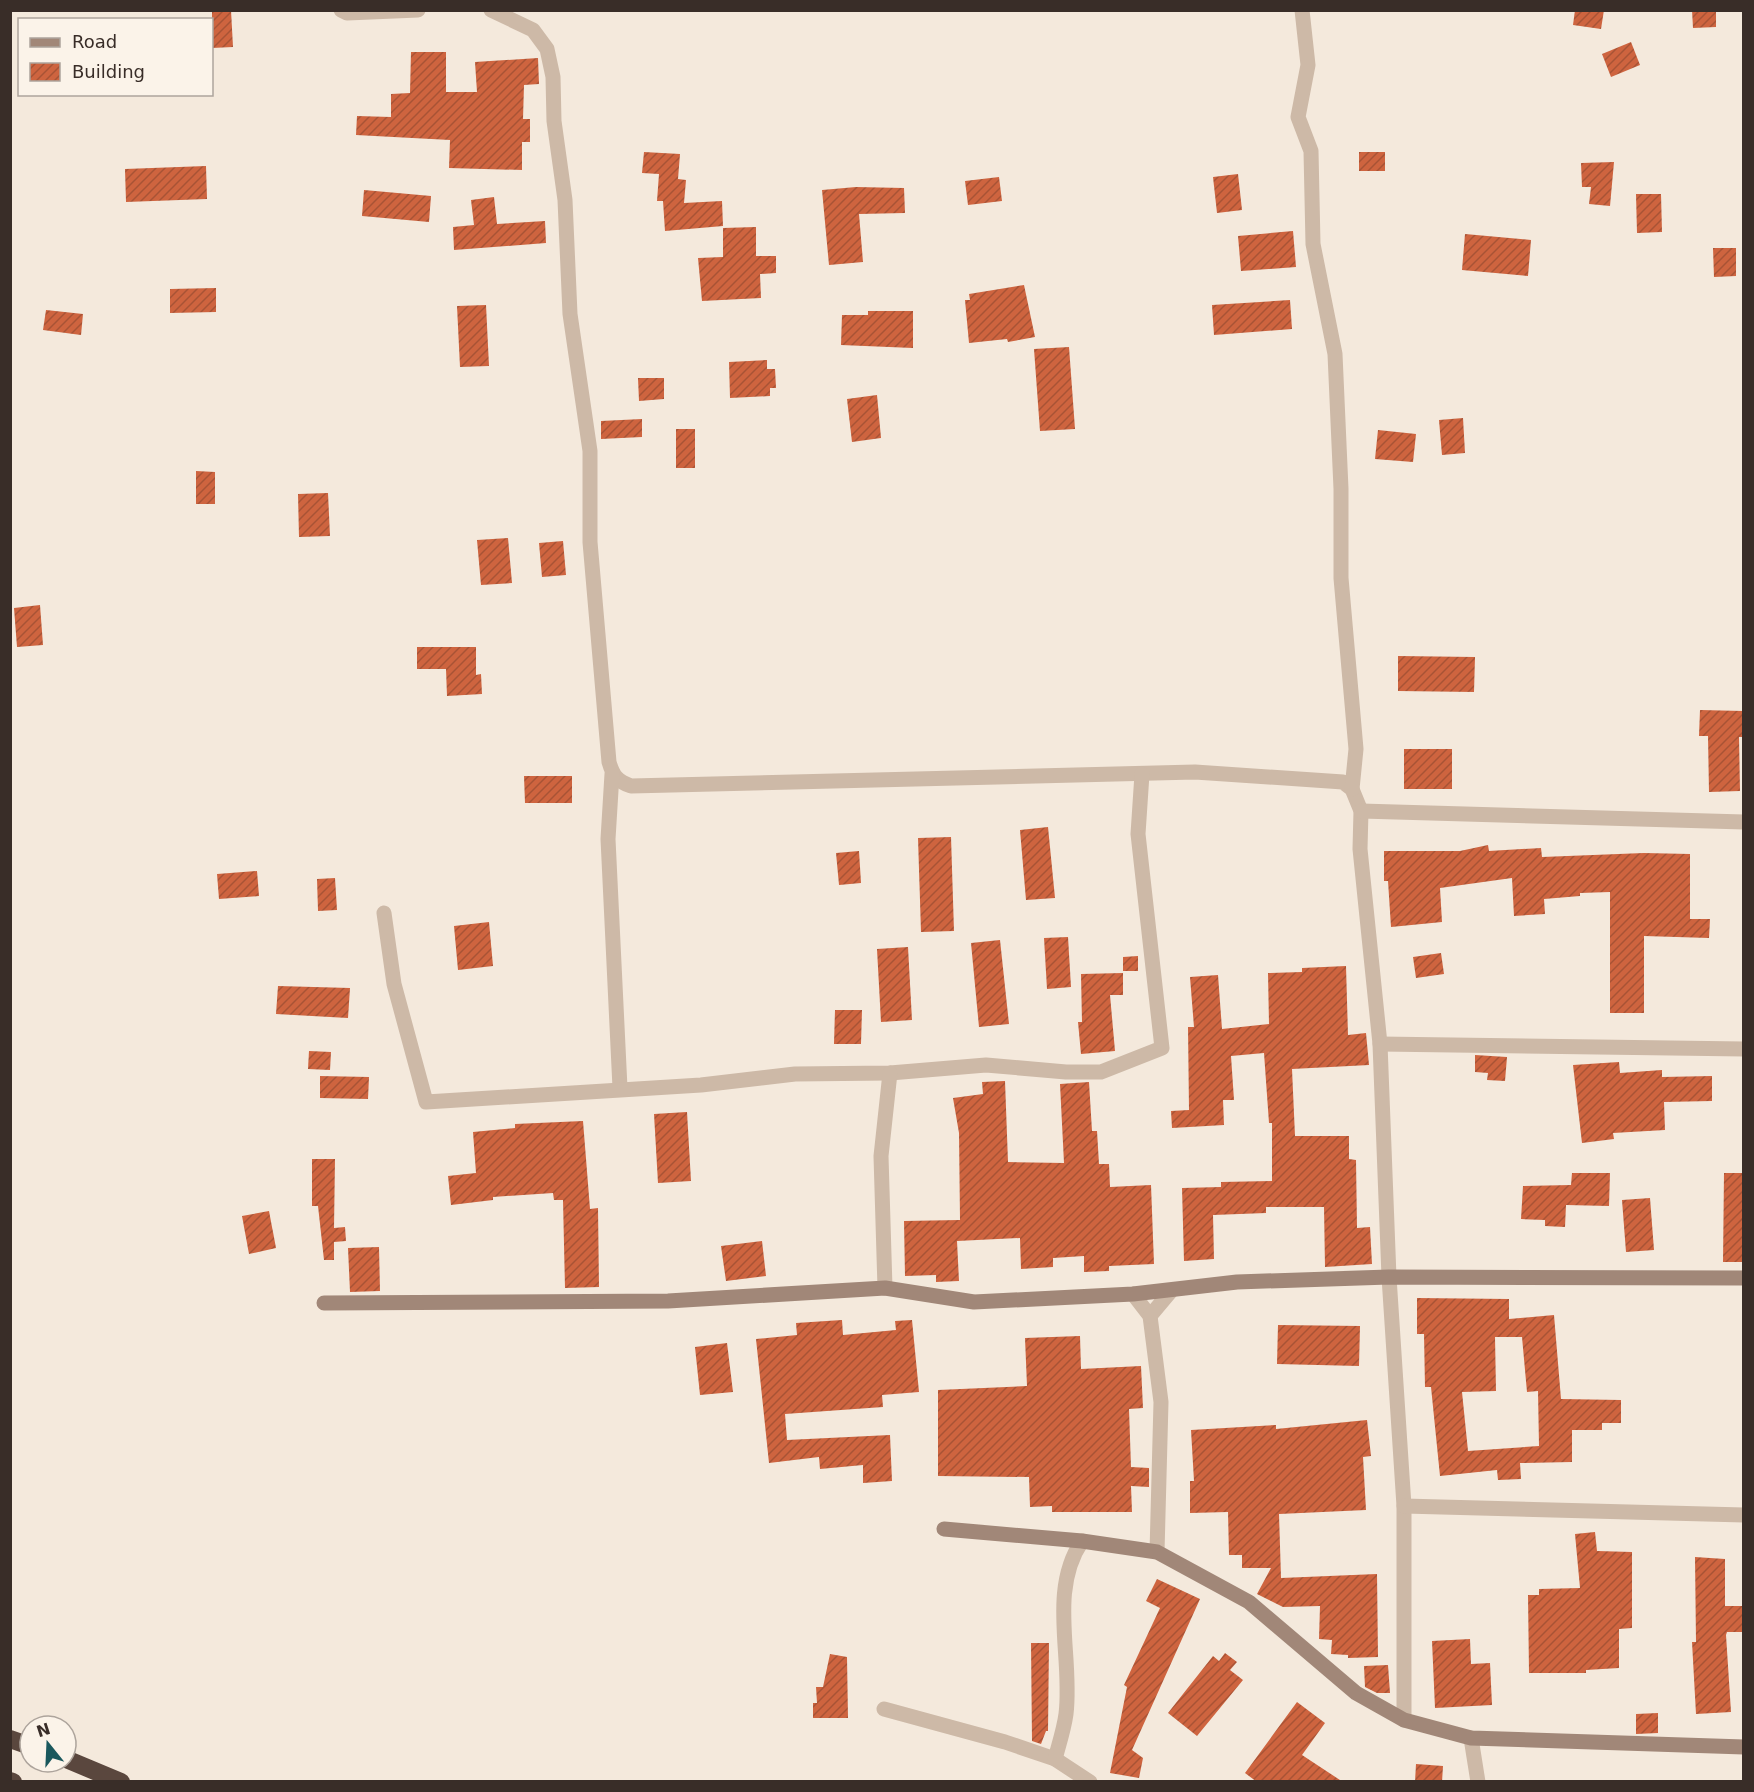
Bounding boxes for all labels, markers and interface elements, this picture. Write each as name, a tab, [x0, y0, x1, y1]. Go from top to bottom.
legend	[18, 18, 213, 96]
text: Road	[72, 31, 117, 52]
text: Building	[72, 61, 145, 82]
north arrow	[18, 1714, 78, 1774]
text: N	[34, 1719, 53, 1741]

